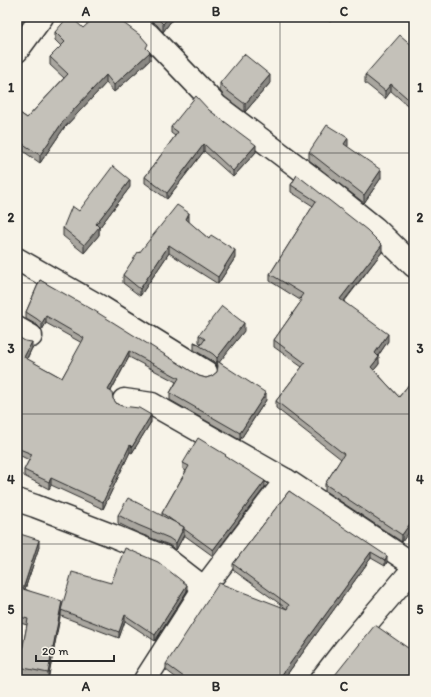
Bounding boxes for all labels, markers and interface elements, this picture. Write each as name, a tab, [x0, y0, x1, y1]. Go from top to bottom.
text: A	[81, 4, 91, 19]
text: B	[212, 4, 221, 19]
text: C	[340, 4, 349, 19]
text: 1	[8, 80, 14, 95]
text: 1	[417, 80, 423, 95]
text: 2	[8, 210, 15, 225]
text: 2	[417, 210, 424, 225]
text: 3	[7, 341, 15, 356]
text: 3	[416, 341, 424, 356]
text: 4	[7, 472, 15, 487]
text: 4	[416, 472, 424, 487]
text: 5	[8, 602, 15, 617]
text: 5	[417, 602, 424, 617]
scale bar	[36, 637, 114, 663]
text: 20 m	[42, 644, 69, 658]
text: A	[81, 679, 91, 694]
text: B	[212, 679, 221, 694]
text: C	[340, 679, 349, 694]

